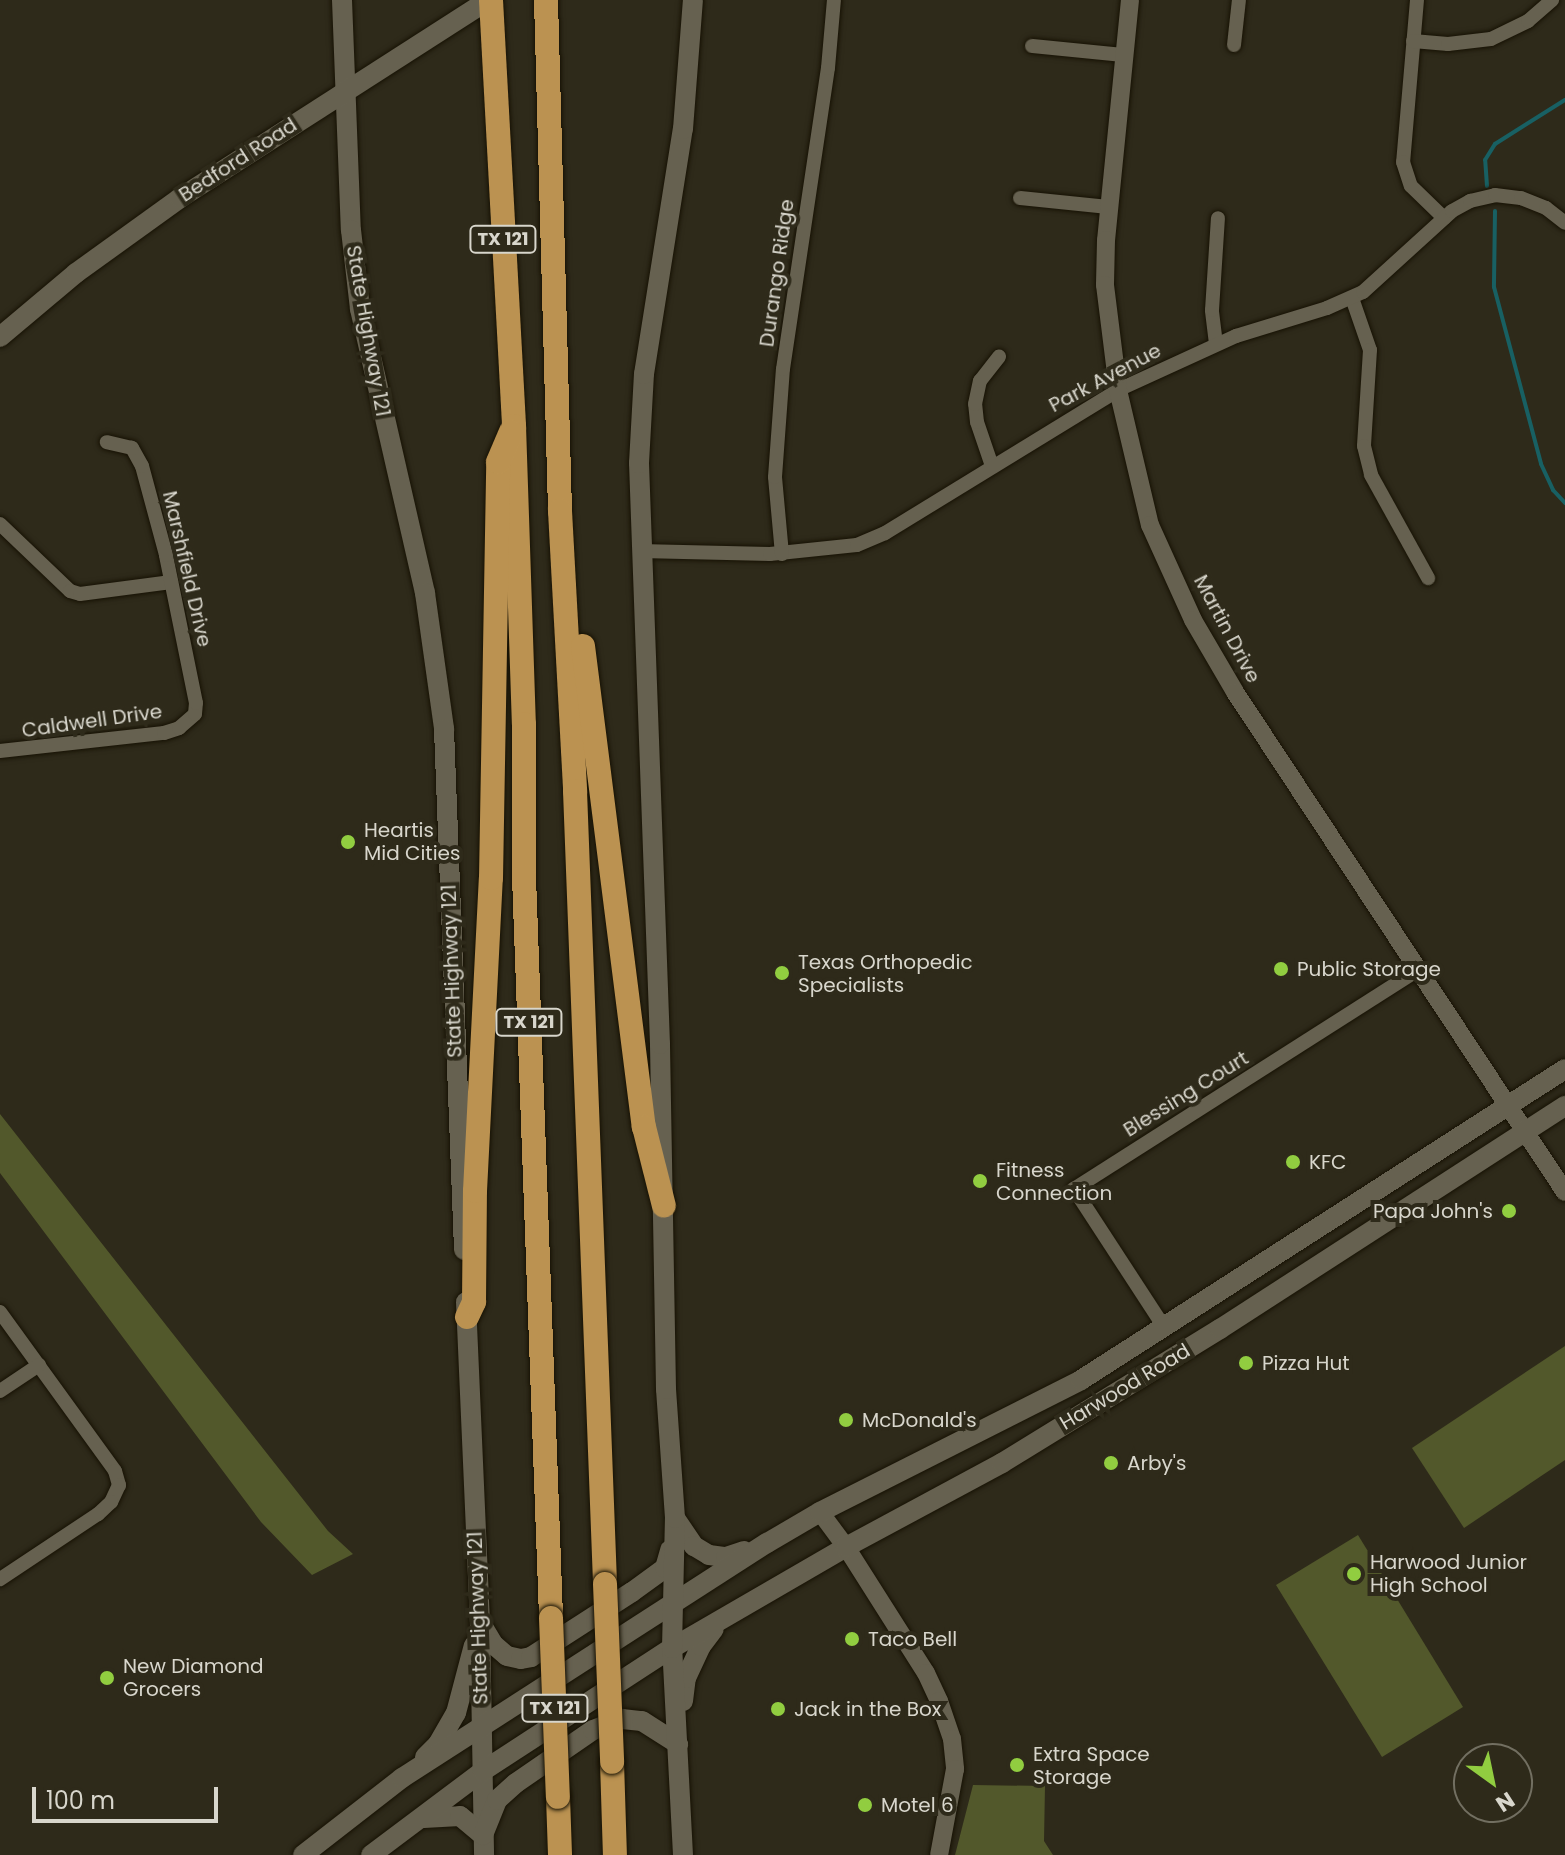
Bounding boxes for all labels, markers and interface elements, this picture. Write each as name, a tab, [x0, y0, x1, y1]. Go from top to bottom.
street label: Bedford Road	[174, 113, 302, 207]
street label: Durango Ridge	[755, 198, 799, 348]
road number: TX 121	[469, 225, 537, 253]
street label: State Highway 121	[341, 244, 395, 418]
street label: Park Avenue	[1045, 338, 1165, 418]
street label: Marshfield Drive	[157, 489, 217, 649]
street label: Martin Drive	[1189, 571, 1265, 687]
street label: Caldwell Drive	[20, 699, 164, 743]
place label: Heartis Mid Cities	[364, 818, 460, 865]
marker: Heartis Mid Cities	[339, 833, 357, 851]
street label: State Highway 121	[437, 884, 467, 1058]
place label: Texas Orthopedic Specialists	[798, 950, 973, 997]
place label: Public Storage	[1297, 957, 1441, 981]
marker: Public Storage	[1272, 960, 1290, 978]
marker: Texas Orthopedic Specialists	[773, 964, 791, 982]
road number: TX 121	[495, 1008, 563, 1036]
street label: Blessing Court	[1119, 1046, 1253, 1142]
place label: KFC	[1309, 1150, 1346, 1174]
marker: KFC	[1284, 1153, 1302, 1171]
place label: Fitness Connection	[996, 1158, 1112, 1205]
marker: Fitness Connection	[971, 1172, 989, 1190]
place label: Papa John's	[1373, 1199, 1493, 1223]
marker: Papa John's	[1500, 1202, 1518, 1220]
street label: Harwood Road	[1056, 1339, 1194, 1435]
place label: Pizza Hut	[1262, 1351, 1349, 1375]
marker: Pizza Hut	[1237, 1354, 1255, 1372]
place label: McDonald's	[862, 1408, 977, 1432]
marker: McDonald's	[837, 1411, 855, 1429]
place label: Arby's	[1127, 1451, 1186, 1475]
marker: Arby's	[1102, 1454, 1120, 1472]
street label: State Highway 121	[463, 1531, 493, 1705]
place label: Harwood Junior High School	[1370, 1550, 1527, 1597]
marker: Harwood Junior High School	[1345, 1565, 1363, 1583]
place label: Taco Bell	[868, 1627, 957, 1651]
marker: Taco Bell	[843, 1630, 861, 1648]
place label: New Diamond Grocers	[123, 1654, 263, 1701]
marker: New Diamond Grocers	[98, 1669, 116, 1687]
road number: TX 121	[521, 1694, 589, 1722]
place label: Jack in the Box	[794, 1697, 941, 1721]
marker: Jack in the Box	[769, 1700, 787, 1718]
place label: Extra Space Storage	[1033, 1742, 1150, 1789]
north arrow	[1453, 1743, 1533, 1823]
marker: Extra Space Storage	[1008, 1756, 1026, 1774]
scale bar	[36, 1771, 222, 1821]
text: 100 m	[46, 1784, 115, 1817]
text: N	[1490, 1784, 1521, 1819]
place label: Motel 6	[881, 1793, 954, 1817]
marker: Motel 6	[856, 1796, 874, 1814]

